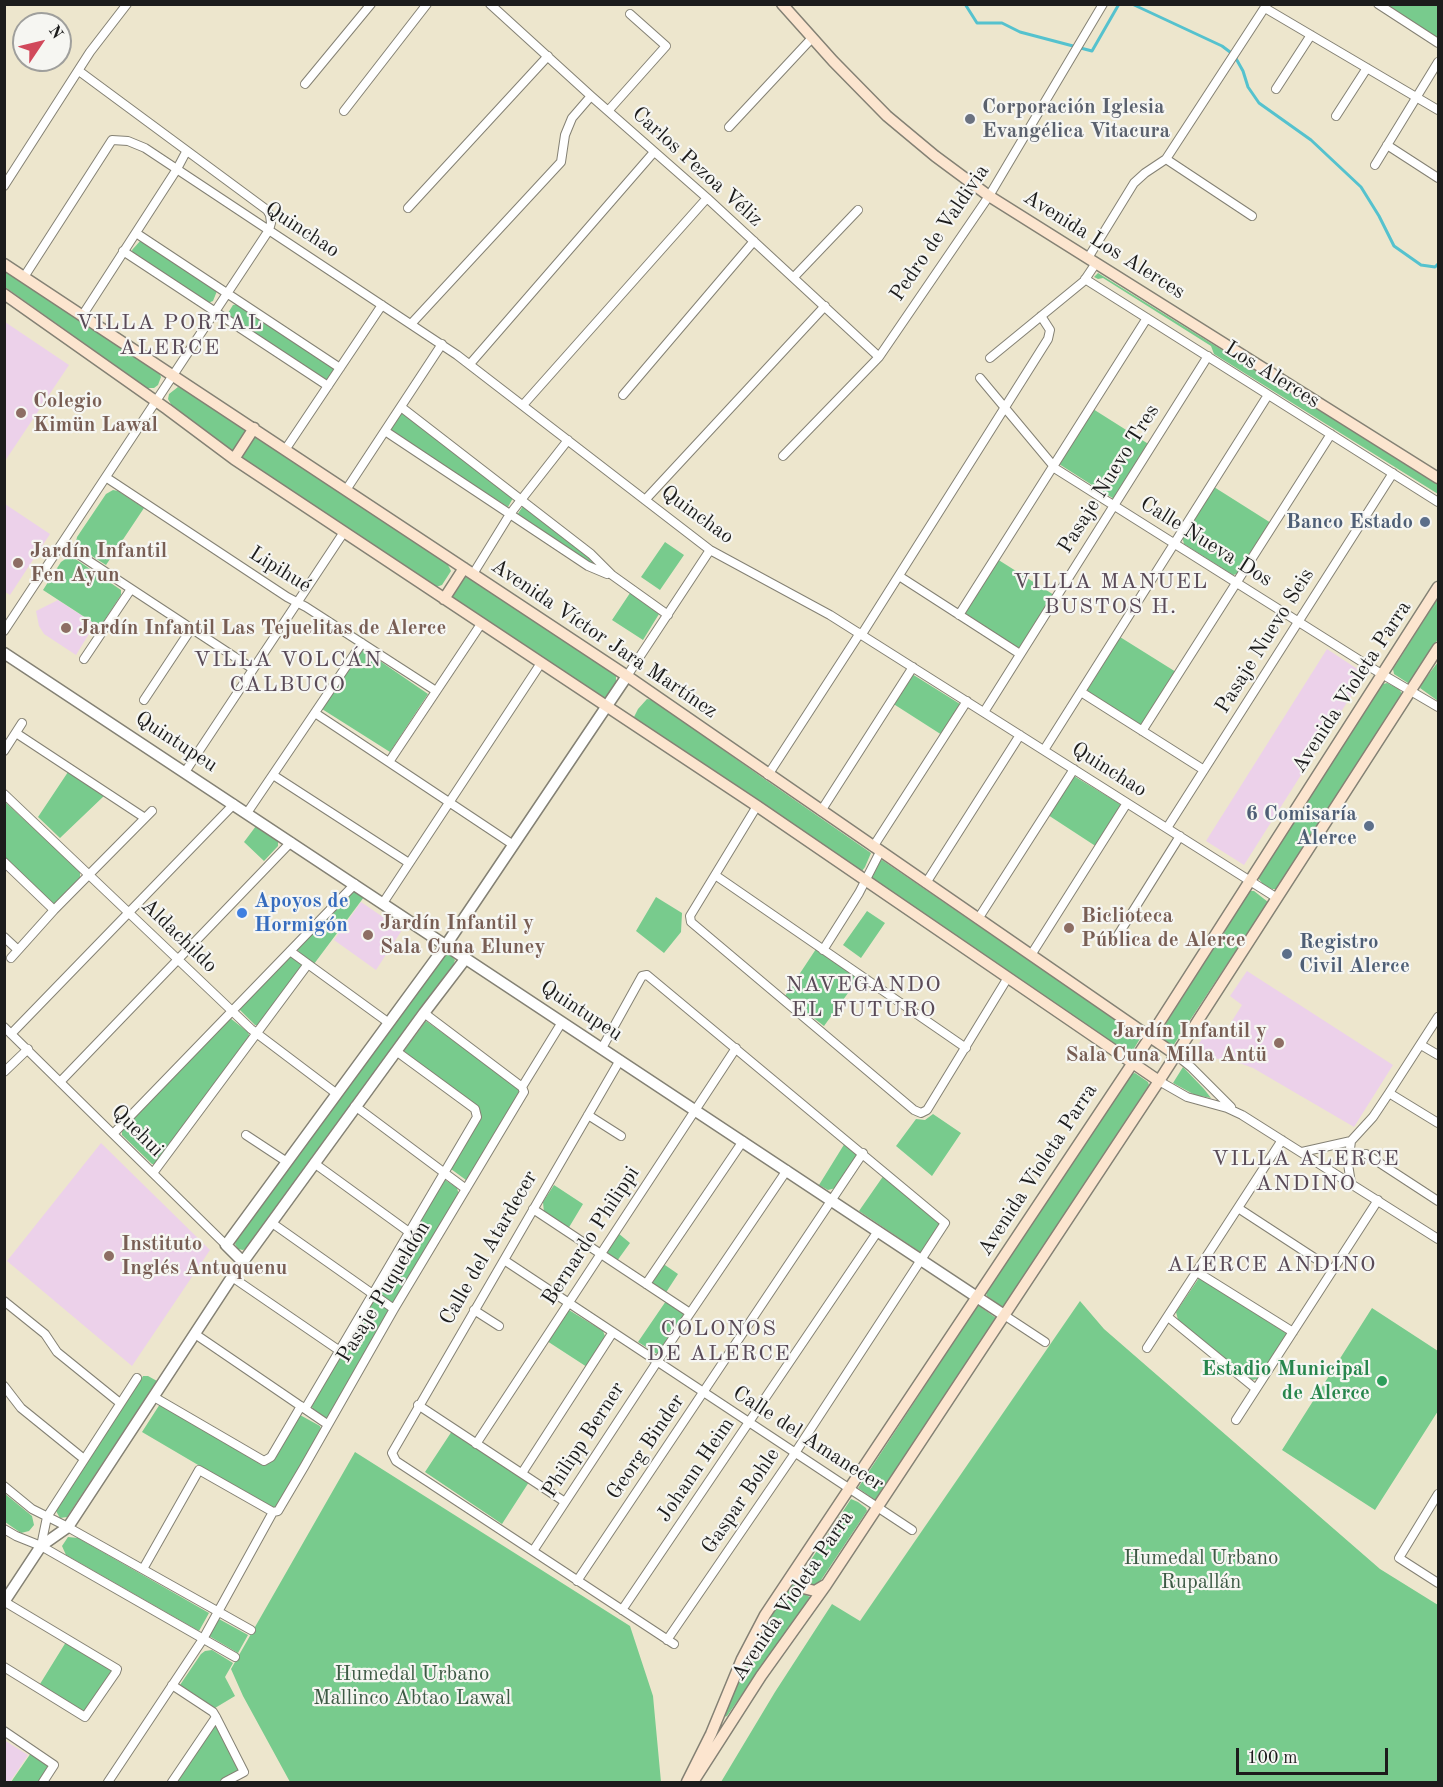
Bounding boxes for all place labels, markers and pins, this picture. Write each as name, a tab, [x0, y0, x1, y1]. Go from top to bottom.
place label: Corporación Iglesia Evangélica Vitacura	[982, 94, 1170, 144]
marker: Corporación Iglesia Evangélica Vitacura	[963, 112, 977, 126]
place label: Colegio Kimün Lawal	[33, 388, 158, 438]
marker: Colegio Kimün Lawal	[14, 406, 28, 420]
place label: Banco Estado	[1286, 509, 1413, 535]
marker: Banco Estado	[1418, 515, 1432, 529]
place label: Jardín Infantil Fen Ayun	[30, 538, 167, 588]
marker: Jardín Infantil Fen Ayun	[11, 556, 25, 570]
place label: Jardín Infantil Las Tejuelitas de Alerce	[78, 615, 447, 641]
marker: Jardín Infantil Las Tejuelitas de Alerce	[59, 621, 73, 635]
place label: 6 Comisaría Alerce	[1246, 801, 1357, 851]
marker: 6 Comisaría Alerce	[1362, 819, 1376, 833]
place label: Apoyos de Hormigón	[254, 888, 349, 938]
place label: Biclioteca Pública de Alerce	[1081, 903, 1246, 953]
marker: Apoyos de Hormigón	[235, 906, 249, 920]
place label: Jardín Infantil y Sala Cuna Eluney	[380, 910, 545, 960]
marker: Biclioteca Pública de Alerce	[1062, 921, 1076, 935]
marker: Jardín Infantil y Sala Cuna Eluney	[361, 928, 375, 942]
place label: Registro Civil Alerce	[1299, 929, 1410, 979]
marker: Registro Civil Alerce	[1280, 947, 1294, 961]
place label: Jardín Infantil y Sala Cuna Milla Antü	[1066, 1018, 1267, 1068]
marker: Jardín Infantil y Sala Cuna Milla Antü	[1272, 1036, 1286, 1050]
place label: Instituto Inglés Antuquenu	[121, 1231, 287, 1281]
marker: Instituto Inglés Antuquenu	[102, 1249, 116, 1263]
place label: Estadio Municipal de Alerce	[1201, 1356, 1370, 1406]
marker: Estadio Municipal de Alerce	[1375, 1374, 1389, 1388]

